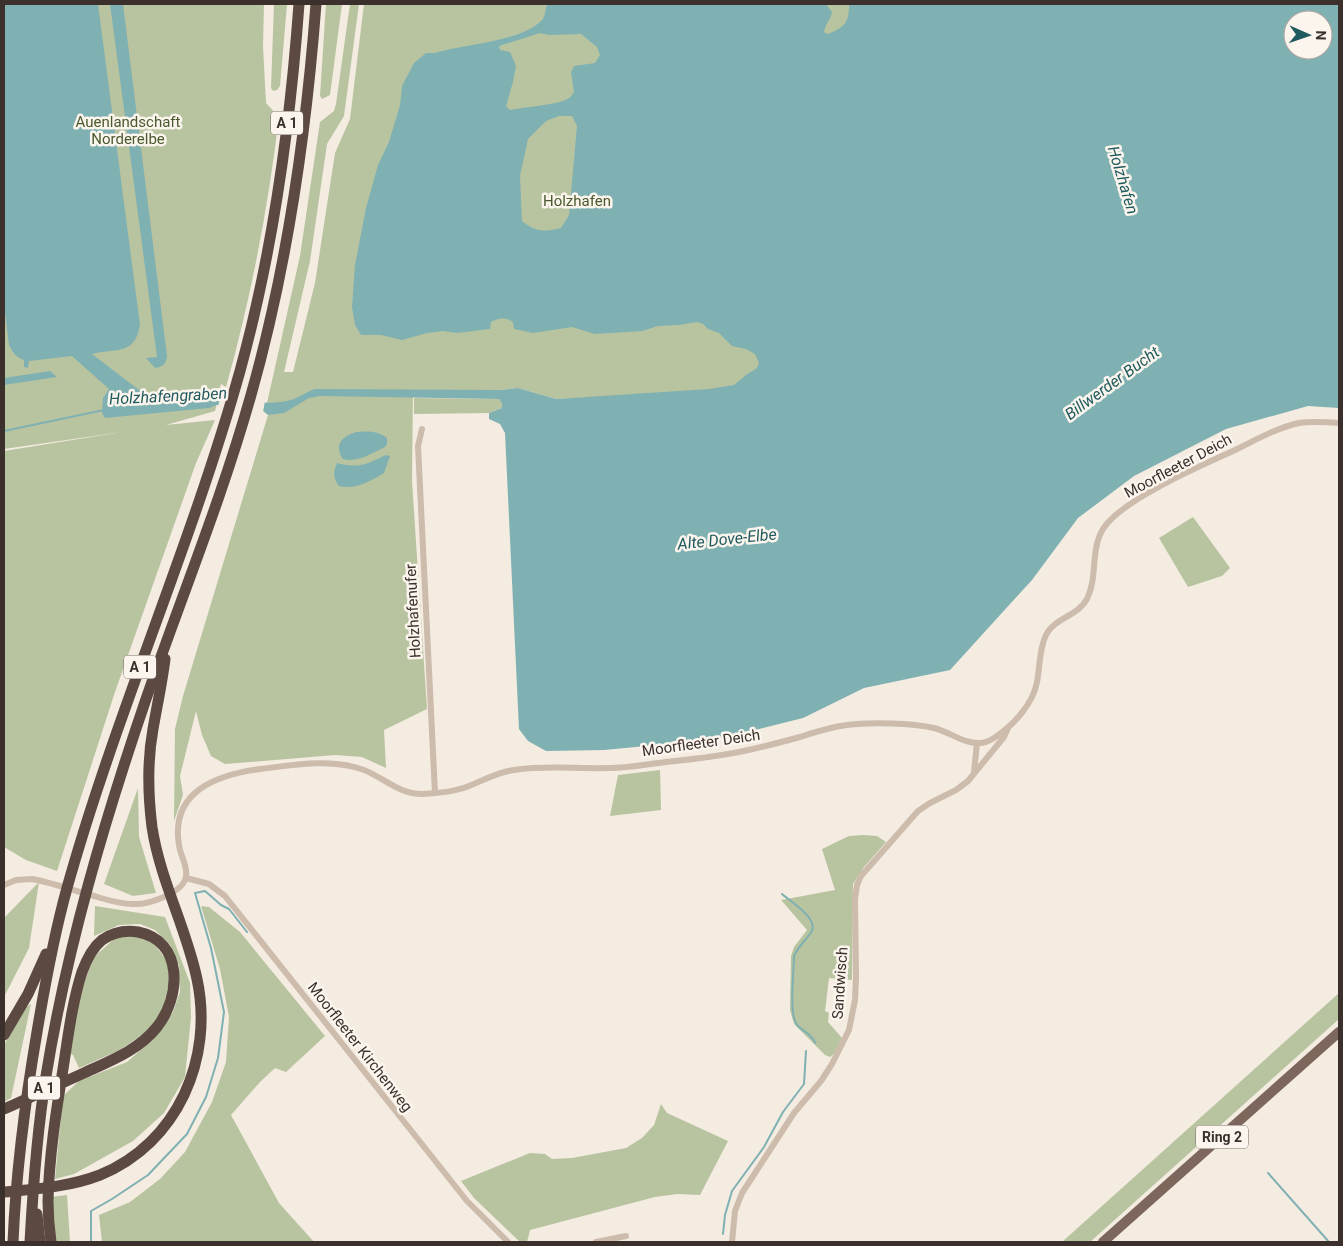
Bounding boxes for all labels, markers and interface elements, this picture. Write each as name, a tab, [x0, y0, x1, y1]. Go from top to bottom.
north arrow	[1283, 10, 1333, 60]
text: N	[1313, 30, 1329, 41]
road number: A 1	[271, 112, 303, 134]
park label: Auenlandschaft Norderelbe	[76, 113, 181, 148]
water label: Holzhafen	[1104, 144, 1142, 216]
park label: Holzhafen	[543, 192, 611, 210]
water label: Billwerder Bucht	[1061, 342, 1164, 424]
water label: Holzhafengraben	[109, 383, 227, 409]
street label: Moorfleeter Deich	[1121, 430, 1235, 502]
water label: Alte Dove-Elbe	[676, 524, 777, 554]
street label: Holzhafenufer	[402, 563, 424, 659]
road number: A 1	[124, 656, 156, 679]
street label: Moorfleeter Deich	[641, 726, 761, 760]
street label: Sandwisch	[828, 946, 852, 1020]
street label: Moorfleeter Kirchenweg	[304, 979, 416, 1115]
road number: A 1	[28, 1076, 60, 1100]
road number: Ring 2	[1196, 1126, 1248, 1148]

